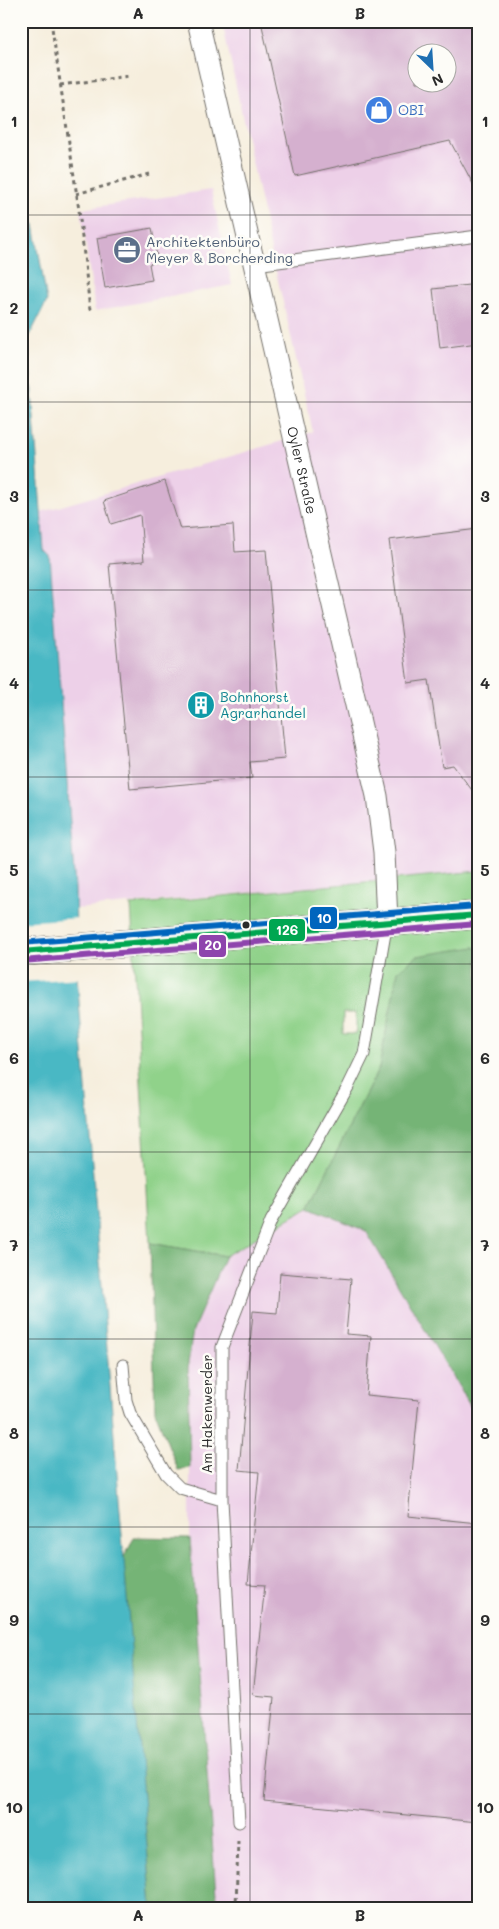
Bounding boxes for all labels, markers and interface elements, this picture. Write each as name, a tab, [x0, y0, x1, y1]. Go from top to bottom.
text: A	[132, 2, 144, 23]
text: B	[355, 2, 365, 23]
north arrow	[406, 42, 456, 92]
text: N	[429, 69, 447, 91]
shop icon: OBI	[364, 95, 394, 125]
place label: OBI	[398, 100, 424, 119]
text: 1	[10, 110, 18, 131]
text: 1	[481, 110, 489, 131]
place label: Architektenbüro Meyer & Borcherding	[146, 232, 293, 267]
office icon: Architektenbüro Meyer & Borcherding	[112, 235, 142, 265]
text: 2	[10, 297, 19, 318]
text: 2	[481, 297, 490, 318]
street label: Oyler Straße	[283, 424, 322, 516]
text: 3	[9, 485, 19, 506]
text: 3	[480, 485, 490, 506]
text: 4	[9, 672, 19, 693]
text: 4	[480, 672, 490, 693]
place label: Bohnhorst Agrarhandel	[220, 687, 306, 722]
building icon: Bohnhorst Agrarhandel	[186, 690, 216, 720]
text: 5	[9, 859, 19, 880]
text: 5	[480, 859, 490, 880]
line badge: 10	[309, 906, 338, 930]
text: 10	[316, 908, 332, 927]
line badge: 126	[268, 918, 306, 942]
unlabelled marker	[241, 920, 251, 930]
text: 126	[276, 920, 298, 939]
line badge: 20	[198, 934, 227, 958]
text: 20	[205, 935, 221, 954]
text: 6	[9, 1047, 19, 1068]
text: 6	[480, 1047, 490, 1068]
text: 7	[10, 1234, 19, 1255]
text: 7	[481, 1234, 490, 1255]
street label: Am Hakenwerder	[197, 1354, 216, 1474]
text: 8	[9, 1422, 19, 1443]
text: 8	[480, 1422, 490, 1443]
text: 9	[9, 1609, 19, 1630]
text: 9	[480, 1609, 490, 1630]
text: 10	[5, 1796, 23, 1817]
text: 10	[476, 1796, 494, 1817]
text: A	[132, 1904, 144, 1925]
text: B	[355, 1904, 365, 1925]

